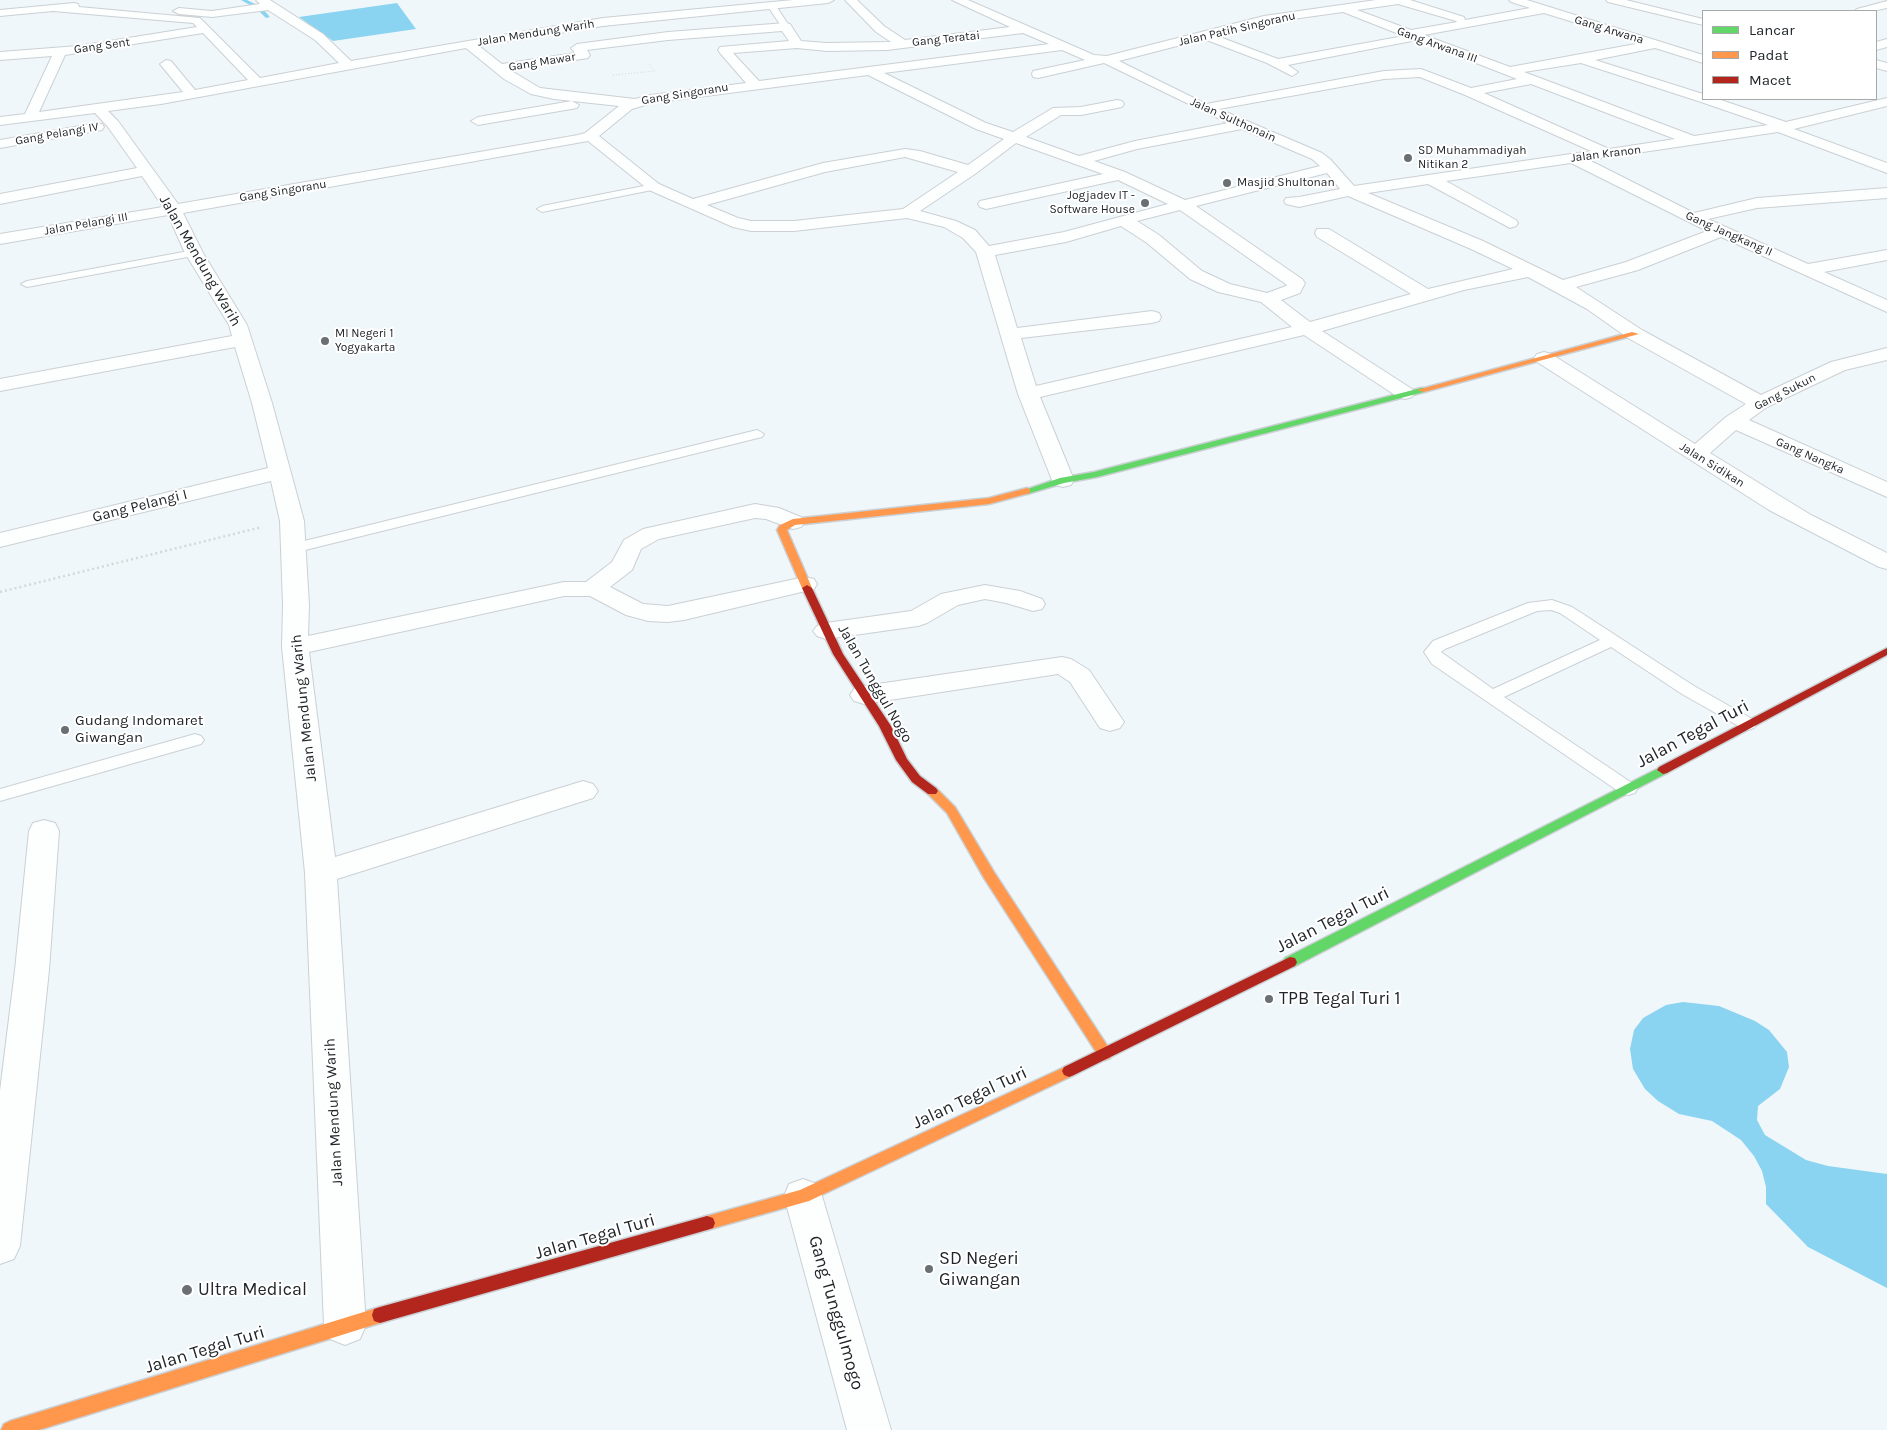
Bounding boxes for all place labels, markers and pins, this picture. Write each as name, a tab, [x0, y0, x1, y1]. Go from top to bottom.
place label: SD Muhammadiyah Nitikan 2	[1418, 144, 1526, 172]
marker: SD Muhammadiyah Nitikan 2	[1402, 152, 1414, 164]
place label: Masjid Shultonan	[1237, 176, 1335, 190]
marker: Masjid Shultonan	[1221, 177, 1233, 189]
place label: Jogjadev IT - Software House	[1050, 189, 1135, 217]
marker: Jogjadev IT - Software House	[1139, 197, 1151, 209]
place label: MI Negeri 1 Yogyakarta	[335, 327, 395, 355]
marker: MI Negeri 1 Yogyakarta	[319, 335, 331, 347]
place label: Gudang Indomaret Giwangan	[75, 712, 203, 747]
marker: Gudang Indomaret Giwangan	[59, 724, 71, 736]
place label: TPB Tegal Turi 1	[1279, 988, 1400, 1010]
marker: TPB Tegal Turi 1	[1263, 993, 1275, 1005]
place label: SD Negeri Giwangan	[939, 1248, 1021, 1290]
marker: SD Negeri Giwangan	[923, 1263, 935, 1275]
place label: Ultra Medical	[198, 1279, 307, 1301]
marker: Ultra Medical	[180, 1283, 194, 1297]

